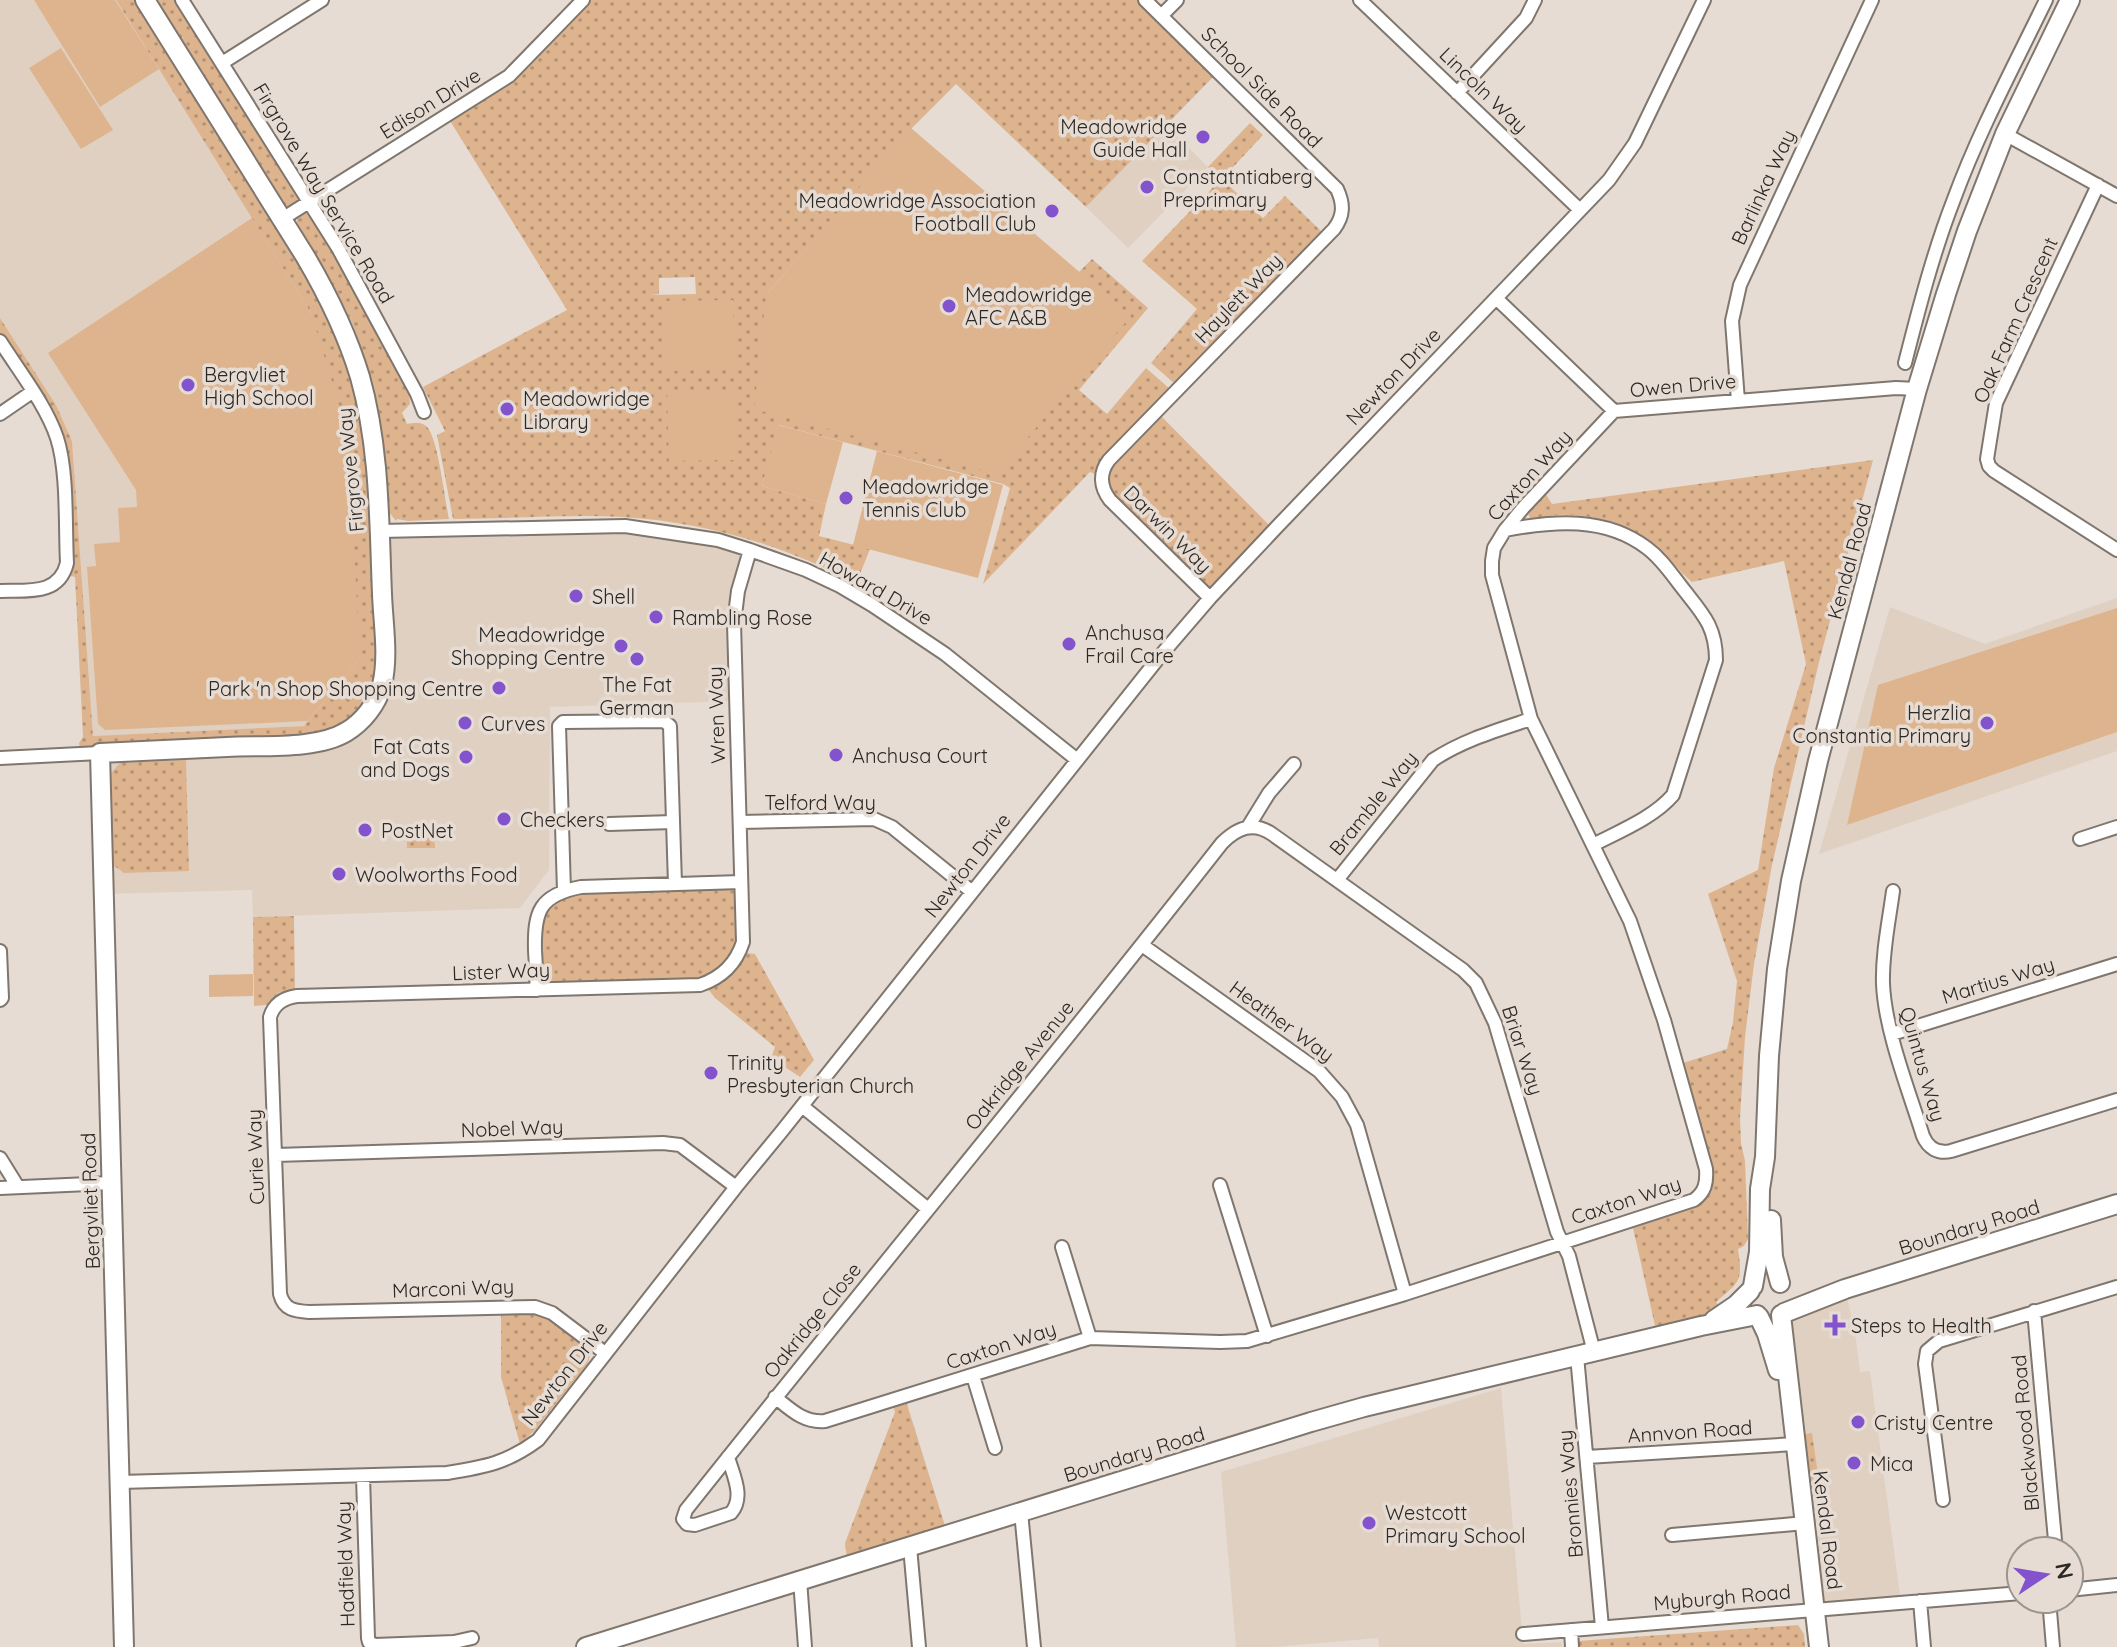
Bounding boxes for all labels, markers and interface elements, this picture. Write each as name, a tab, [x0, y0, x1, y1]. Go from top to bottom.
street label: School Side Road	[1196, 21, 1328, 153]
street label: Lincoln Way	[1435, 42, 1533, 138]
street label: Edison Drive	[375, 62, 485, 144]
street label: Firgrove Way Service Road	[248, 78, 400, 308]
place label: Meadowridge Guide Hall	[1060, 114, 1187, 162]
street label: Barlinka Way	[1725, 125, 1801, 249]
marker: Meadowridge Guide Hall	[1194, 128, 1212, 146]
place label: Constatntiaberg Preprimary	[1163, 164, 1313, 212]
marker: Constatntiaberg Preprimary	[1138, 178, 1156, 196]
place label: Meadowridge Association Football Club	[799, 188, 1036, 236]
marker: Meadowridge Association Football Club	[1043, 202, 1061, 220]
street label: Oak Farm Crescent	[1967, 233, 2063, 407]
street label: Haylett Way	[1189, 248, 1287, 348]
place label: Meadowridge AFC A&B	[965, 282, 1092, 330]
marker: Meadowridge AFC A&B	[940, 297, 958, 315]
street label: Newton Drive	[1340, 322, 1446, 430]
place label: Bergvliet High School	[204, 362, 314, 410]
street label: Owen Drive	[1629, 368, 1737, 402]
marker: Bergvliet High School	[179, 376, 197, 394]
place label: Meadowridge Library	[523, 386, 650, 434]
marker: Meadowridge Library	[498, 400, 516, 418]
street label: Firgrove Way	[331, 407, 369, 533]
street label: Caxton Way	[1481, 424, 1577, 526]
place label: Meadowridge Tennis Club	[862, 474, 989, 522]
street label: Darwin Way	[1119, 480, 1217, 578]
marker: Meadowridge Tennis Club	[837, 489, 855, 507]
street label: Kendal Road	[1821, 500, 1877, 622]
street label: Howard Drive	[815, 545, 937, 631]
place label: Shell	[592, 584, 635, 609]
marker: Shell	[567, 587, 585, 605]
place label: Rambling Rose	[672, 605, 812, 630]
marker: Rambling Rose	[647, 608, 665, 626]
place label: Anchusa Frail Care	[1085, 620, 1174, 668]
place label: Meadowridge Shopping Centre	[451, 622, 605, 670]
marker: Anchusa Frail Care	[1060, 635, 1078, 653]
marker: Meadowridge Shopping Centre	[612, 637, 630, 655]
marker: The Fat German	[628, 650, 646, 668]
street label: Wren Way	[702, 666, 730, 764]
place label: The Fat German	[600, 672, 674, 720]
place label: Park 'n Shop Shopping Centre	[208, 676, 483, 701]
marker: Park 'n Shop Shopping Centre	[490, 679, 508, 697]
place label: Herzlia Constantia Primary	[1793, 700, 1971, 748]
place label: Curves	[481, 711, 545, 736]
marker: Curves	[456, 714, 474, 732]
marker: Herzlia Constantia Primary	[1978, 714, 1996, 732]
place label: Fat Cats and Dogs	[360, 734, 450, 782]
place label: Anchusa Court	[852, 743, 988, 768]
marker: Anchusa Court	[827, 746, 845, 764]
street label: Bramble Way	[1323, 746, 1423, 860]
marker: Fat Cats and Dogs	[457, 748, 475, 766]
street label: Telford Way	[764, 790, 876, 815]
place label: Checkers	[520, 807, 605, 832]
street label: Newton Drive	[918, 808, 1016, 922]
marker: Checkers	[495, 810, 513, 828]
place label: PostNet	[381, 818, 454, 843]
marker: PostNet	[356, 821, 374, 839]
place label: Woolworths Food	[355, 862, 518, 887]
marker: Woolworths Food	[330, 865, 348, 883]
street label: Martius Way	[1939, 951, 2057, 1009]
street label: Lister Way	[452, 957, 550, 985]
street label: Heather Way	[1225, 975, 1339, 1067]
street label: Oakridge Avenue	[959, 995, 1079, 1135]
street label: Briar Way	[1497, 1002, 1549, 1098]
street label: Quintus Way	[1895, 1004, 1951, 1124]
place label: Trinity Presbyterian Church	[727, 1050, 914, 1098]
marker: Trinity Presbyterian Church	[702, 1064, 720, 1082]
street label: Curie Way	[241, 1109, 269, 1205]
street label: Nobel Way	[460, 1114, 564, 1142]
street label: Bergvliet Road	[75, 1132, 105, 1270]
street label: Caxton Way	[1568, 1170, 1684, 1230]
street label: Boundary Road	[1895, 1194, 2043, 1260]
street label: Oakridge Close	[758, 1257, 866, 1383]
street label: Marconi Way	[391, 1273, 515, 1303]
place label: Steps to Health	[1851, 1313, 1992, 1338]
street label: Caxton Way	[943, 1315, 1059, 1375]
street label: Newton Drive	[515, 1316, 613, 1430]
marker: Steps to Health	[1826, 1316, 1844, 1334]
street label: Blackwood Road	[2006, 1354, 2044, 1512]
place label: Cristy Centre	[1874, 1410, 1993, 1435]
marker: Cristy Centre	[1849, 1413, 1867, 1431]
street label: Annvon Road	[1627, 1414, 1753, 1448]
street label: Boundary Road	[1060, 1421, 1208, 1487]
street label: Bronnies Way	[1552, 1429, 1588, 1559]
place label: Mica	[1870, 1451, 1913, 1476]
marker: Mica	[1845, 1454, 1863, 1472]
street label: Kendal Road	[1808, 1469, 1848, 1591]
place label: Westcott Primary School	[1385, 1500, 1526, 1548]
street label: Hadfield Way	[330, 1501, 360, 1627]
marker: Westcott Primary School	[1360, 1514, 1378, 1532]
north arrow	[2005, 1535, 2085, 1615]
text: N	[2049, 1560, 2080, 1582]
street label: Myburgh Road	[1652, 1579, 1792, 1615]

